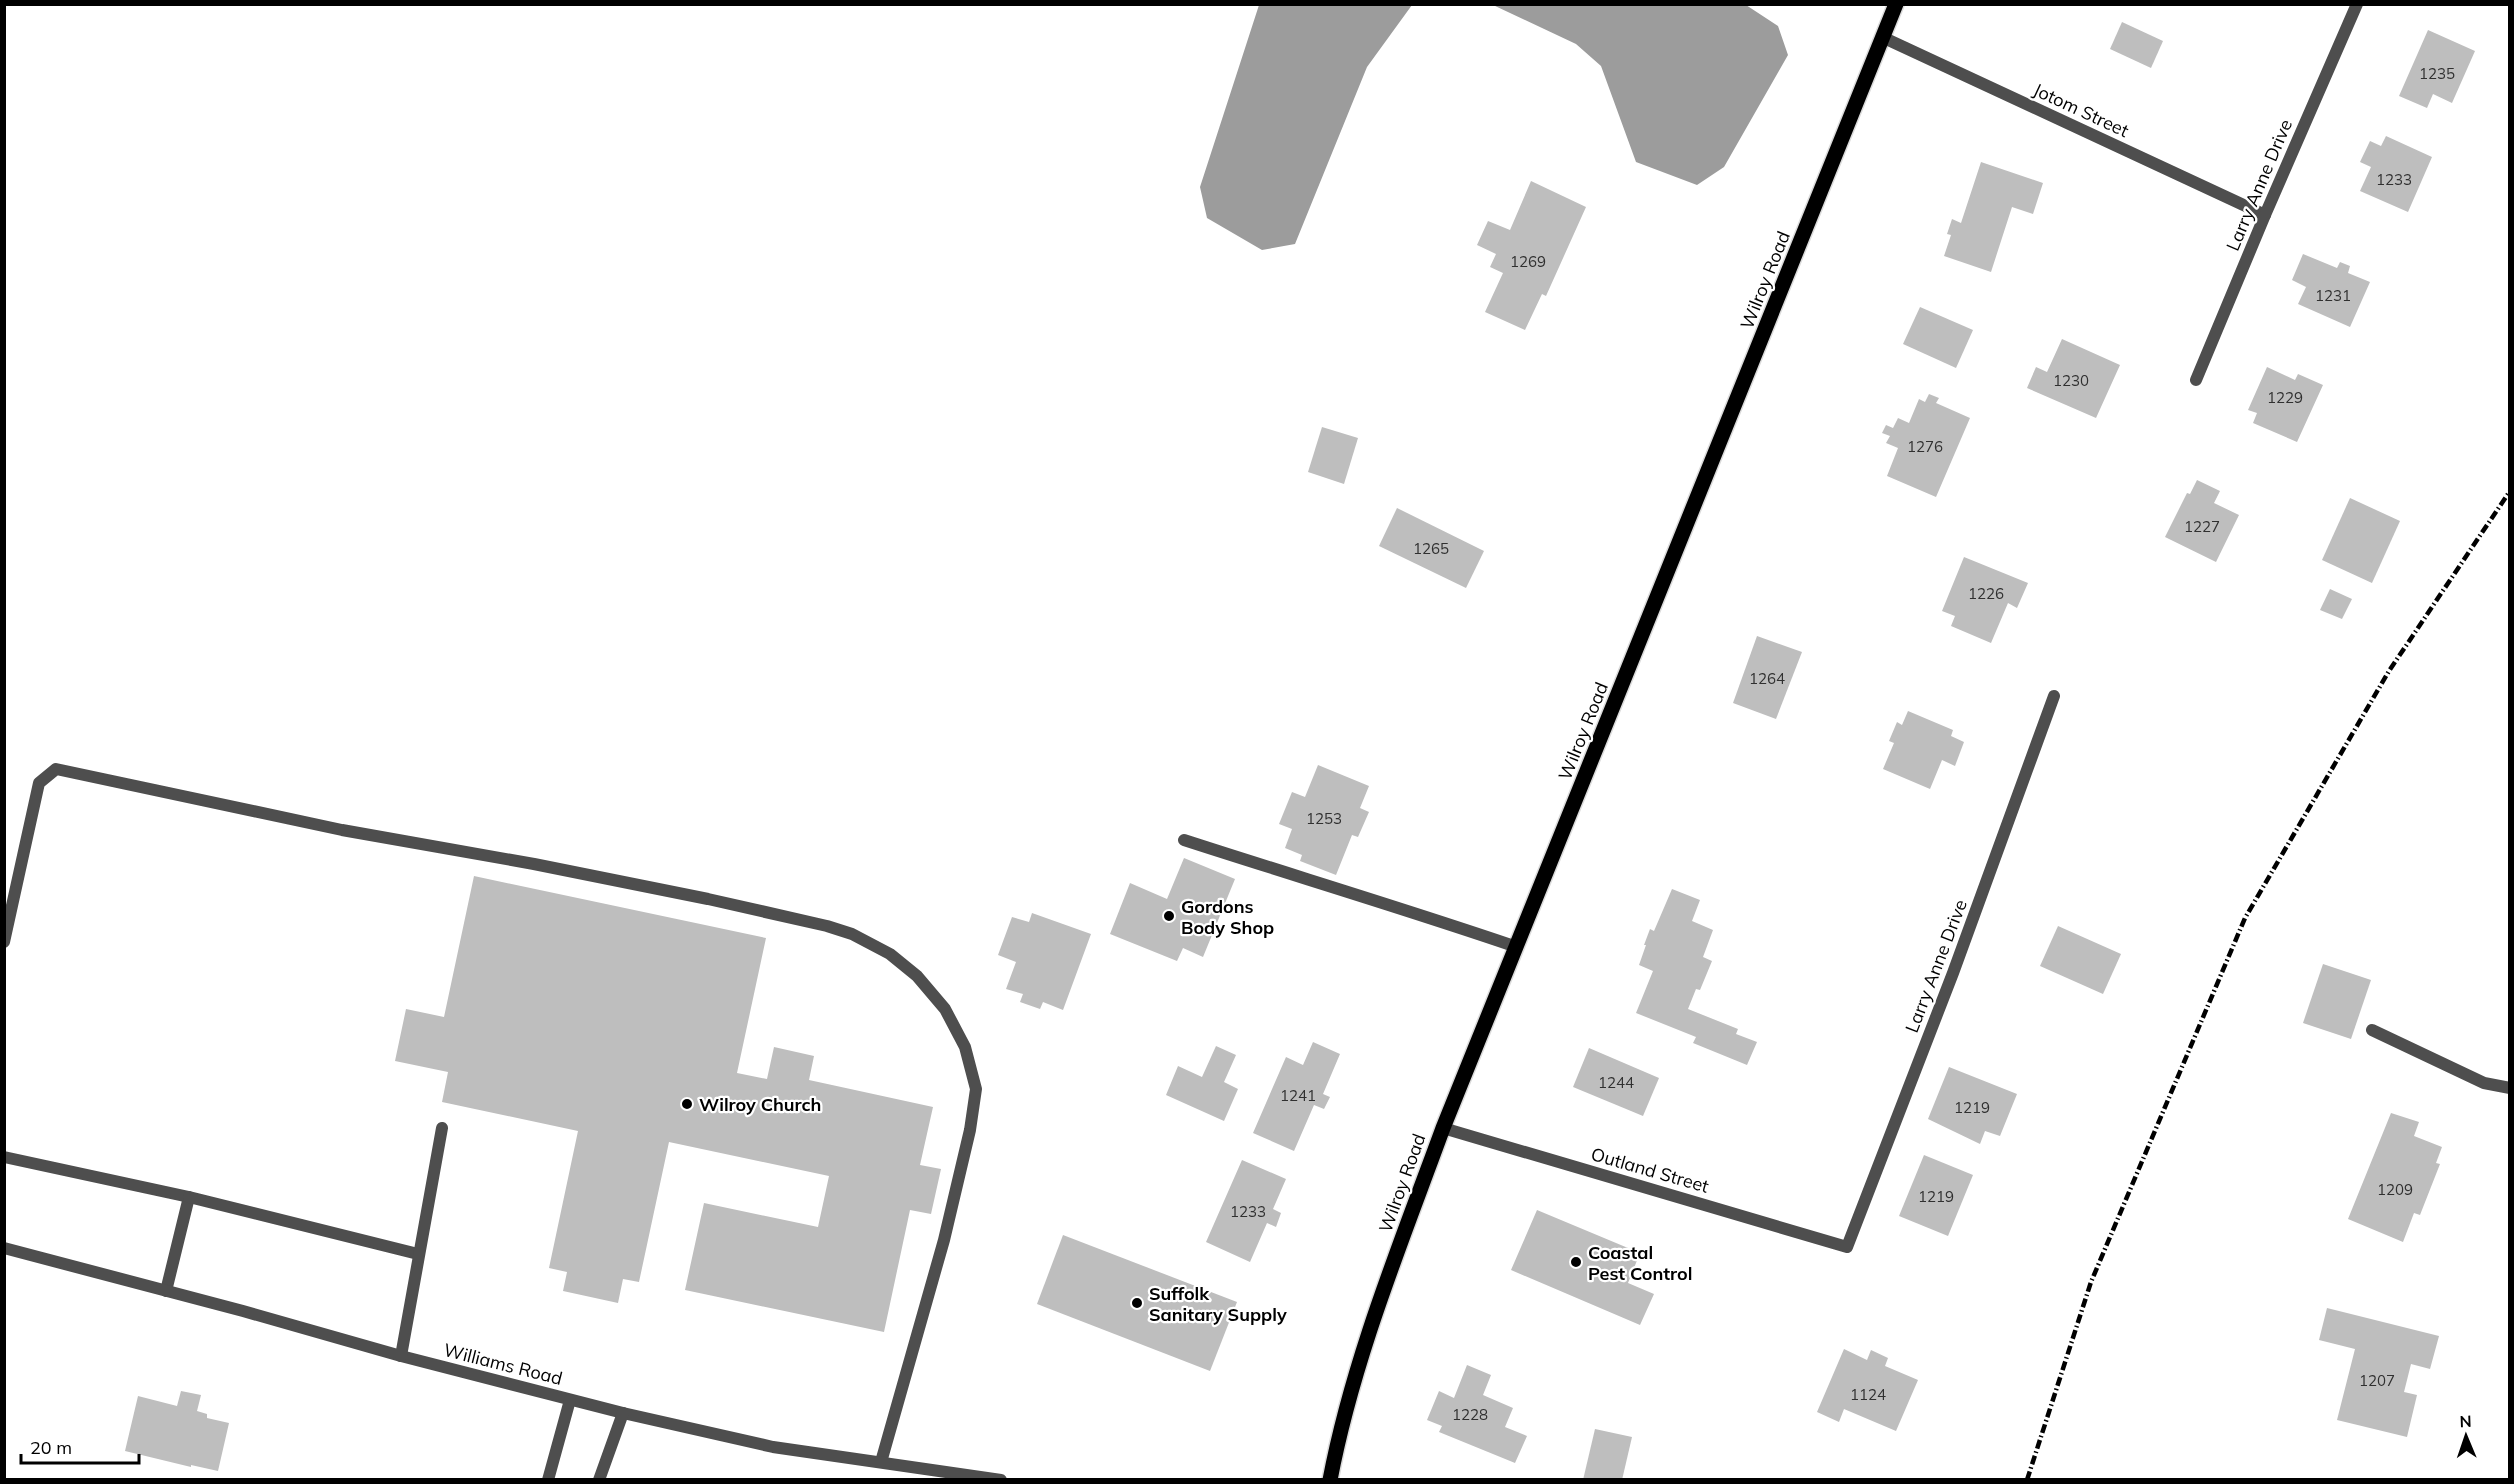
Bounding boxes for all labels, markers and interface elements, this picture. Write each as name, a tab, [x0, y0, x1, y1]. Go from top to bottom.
house number: 1235	[2419, 64, 2455, 83]
street label: Jotom Street	[2030, 78, 2132, 142]
street label: Larry Anne Drive	[2221, 116, 2297, 254]
house number: 1233	[2376, 170, 2412, 189]
street label: Wilroy Road	[1735, 228, 1795, 332]
house number: 1269	[1510, 252, 1546, 271]
house number: 1231	[2315, 286, 2351, 305]
house number: 1230	[2053, 371, 2089, 390]
house number: 1229	[2267, 388, 2303, 407]
house number: 1276	[1907, 437, 1943, 456]
house number: 1227	[2184, 517, 2220, 536]
house number: 1265	[1413, 539, 1449, 558]
house number: 1226	[1968, 584, 2004, 603]
house number: 1264	[1749, 669, 1785, 688]
street label: Wilroy Road	[1553, 679, 1613, 783]
house number: 1253	[1306, 809, 1342, 828]
place label: Gordons Body Shop	[1181, 895, 1274, 939]
street label: Larry Anne Drive	[1900, 896, 1972, 1036]
marker: Gordons Body Shop	[1162, 909, 1176, 923]
house number: 1244	[1598, 1073, 1634, 1092]
house number: 1241	[1280, 1086, 1316, 1105]
place label: Wilroy Church	[699, 1093, 821, 1116]
marker: Wilroy Church	[680, 1097, 694, 1111]
house number: 1219	[1954, 1098, 1990, 1117]
street label: Wilroy Road	[1373, 1130, 1431, 1236]
street label: Outland Street	[1588, 1142, 1712, 1198]
house number: 1209	[2377, 1180, 2413, 1199]
house number: 1219	[1918, 1187, 1954, 1206]
house number: 1233	[1230, 1202, 1266, 1221]
place label: Coastal Pest Control	[1588, 1241, 1692, 1285]
marker: Coastal Pest Control	[1569, 1255, 1583, 1269]
place label: Suffolk Sanitary Supply	[1149, 1282, 1287, 1326]
marker: Suffolk Sanitary Supply	[1130, 1296, 1144, 1310]
street label: Williams Road	[441, 1338, 565, 1390]
house number: 1207	[2359, 1371, 2395, 1390]
house number: 1124	[1850, 1385, 1886, 1404]
house number: 1228	[1452, 1405, 1488, 1424]
north arrow	[2436, 1406, 2496, 1466]
text: N	[2459, 1411, 2472, 1431]
scale bar	[21, 1427, 140, 1465]
text: 20 m	[30, 1436, 72, 1459]

